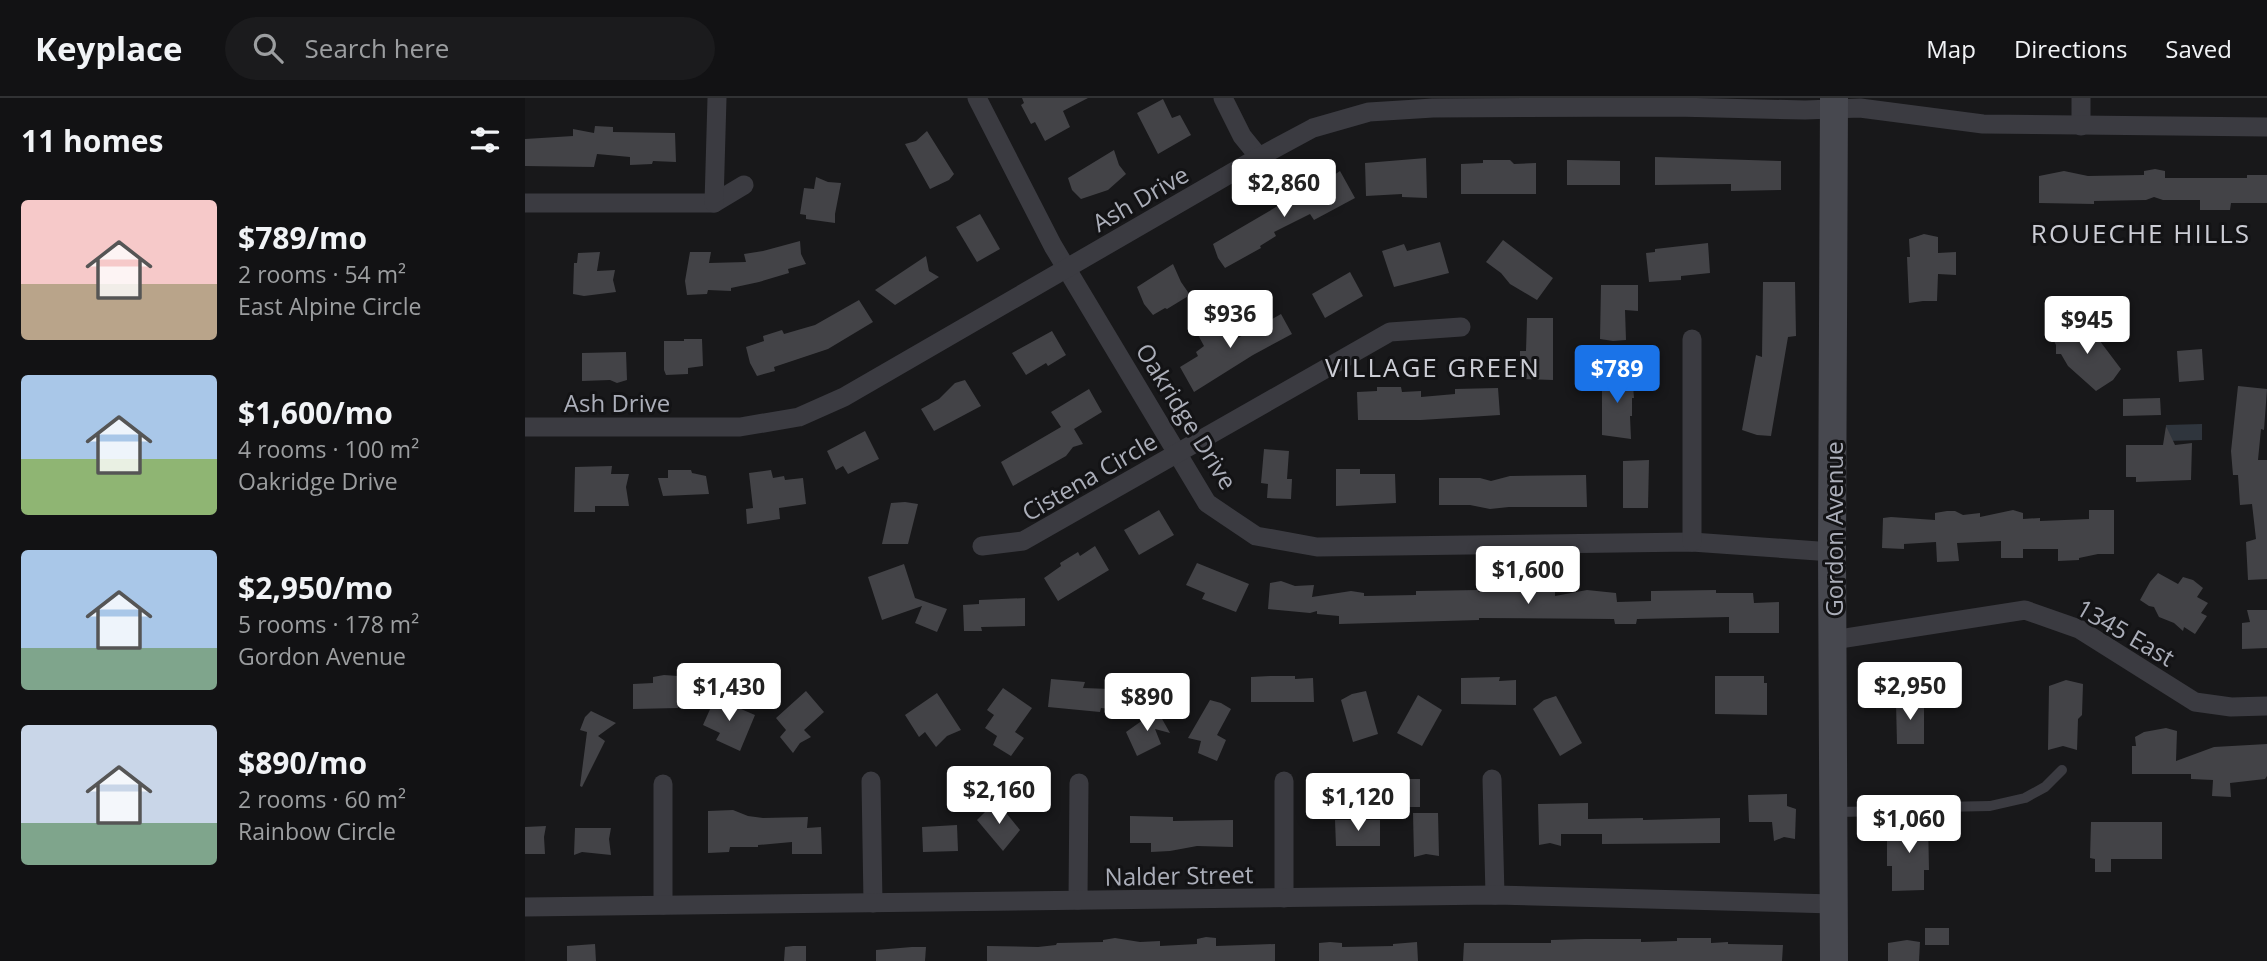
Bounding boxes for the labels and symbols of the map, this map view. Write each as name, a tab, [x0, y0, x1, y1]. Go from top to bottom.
street label: Ash Drive	[1086, 157, 1194, 239]
pin: $2,860	[1227, 159, 1341, 219]
district label: ROUECHE HILLS	[2031, 215, 2251, 251]
pin: $936	[1189, 290, 1271, 350]
pin: $945	[2046, 296, 2128, 356]
street label: Oakridge Drive	[1129, 337, 1245, 495]
pin: $789	[1576, 345, 1658, 405]
district label: VILLAGE GREEN	[1325, 349, 1541, 385]
street label: Ash Drive	[564, 386, 670, 419]
street label: Cistena Circle	[1015, 424, 1163, 528]
street label: Gordon Avenue	[1817, 441, 1850, 617]
pin: $1,600	[1471, 546, 1585, 606]
street label: 1345 East	[2071, 591, 2181, 673]
pin: $2,950	[1853, 662, 1967, 722]
pin: $1,430	[672, 664, 786, 723]
pin: $890	[1106, 674, 1188, 733]
pin: $2,160	[942, 766, 1056, 826]
pin: $1,120	[1301, 774, 1415, 833]
pin: $1,060	[1852, 796, 1966, 855]
street label: Nalder Street	[1104, 857, 1254, 893]

